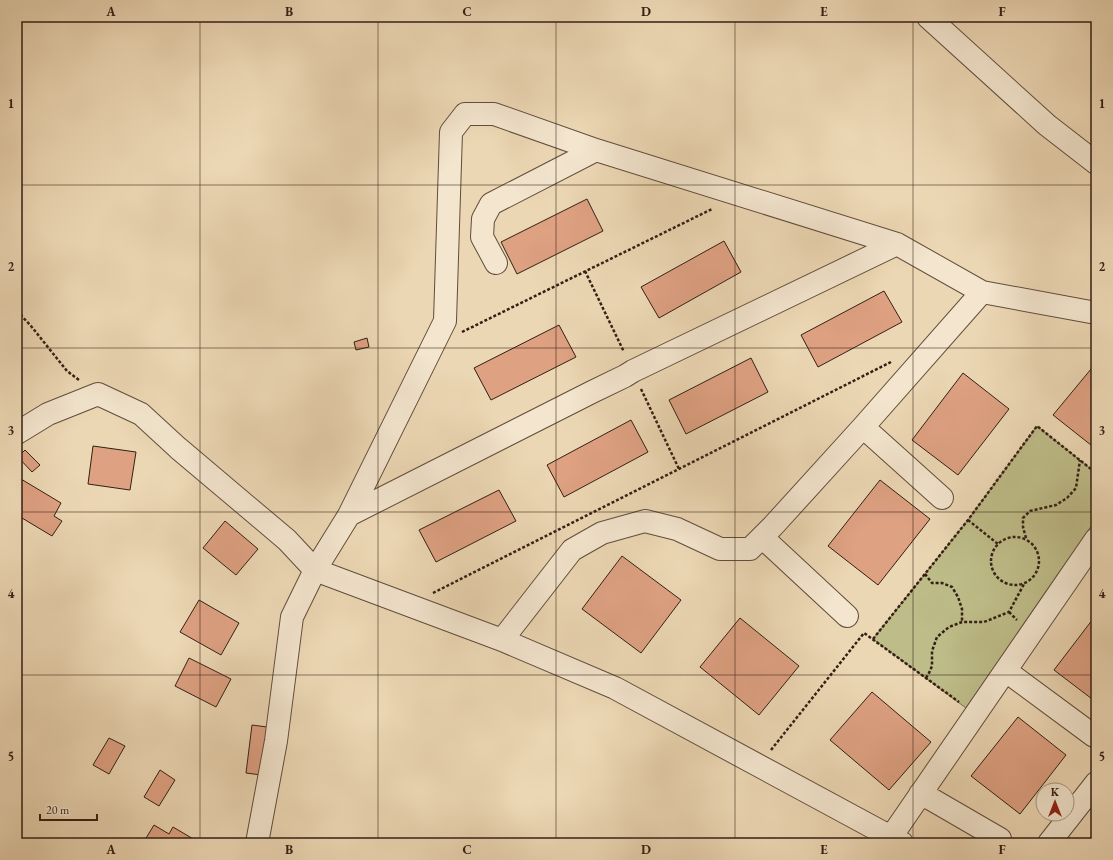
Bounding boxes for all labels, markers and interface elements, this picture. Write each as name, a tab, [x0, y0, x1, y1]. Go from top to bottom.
text: A	[105, 3, 116, 20]
text: B	[285, 3, 293, 20]
text: C	[462, 3, 472, 20]
text: D	[641, 3, 651, 20]
text: E	[820, 3, 828, 20]
text: F	[998, 3, 1006, 20]
text: 1	[8, 95, 15, 112]
text: 1	[1099, 95, 1106, 112]
text: 2	[8, 258, 15, 275]
text: 2	[1099, 258, 1106, 275]
text: 3	[8, 422, 15, 439]
text: 3	[1099, 422, 1106, 439]
text: 4	[8, 585, 15, 602]
text: 4	[1099, 585, 1106, 602]
text: 5	[8, 748, 14, 765]
text: 5	[1099, 748, 1105, 765]
north arrow	[1035, 782, 1075, 822]
text: K	[1051, 785, 1060, 799]
scale bar	[40, 796, 97, 822]
text: 20 m	[46, 802, 70, 818]
text: A	[105, 841, 116, 858]
text: B	[285, 841, 293, 858]
text: C	[462, 841, 472, 858]
text: D	[641, 841, 651, 858]
text: E	[820, 841, 828, 858]
text: F	[998, 841, 1006, 858]

